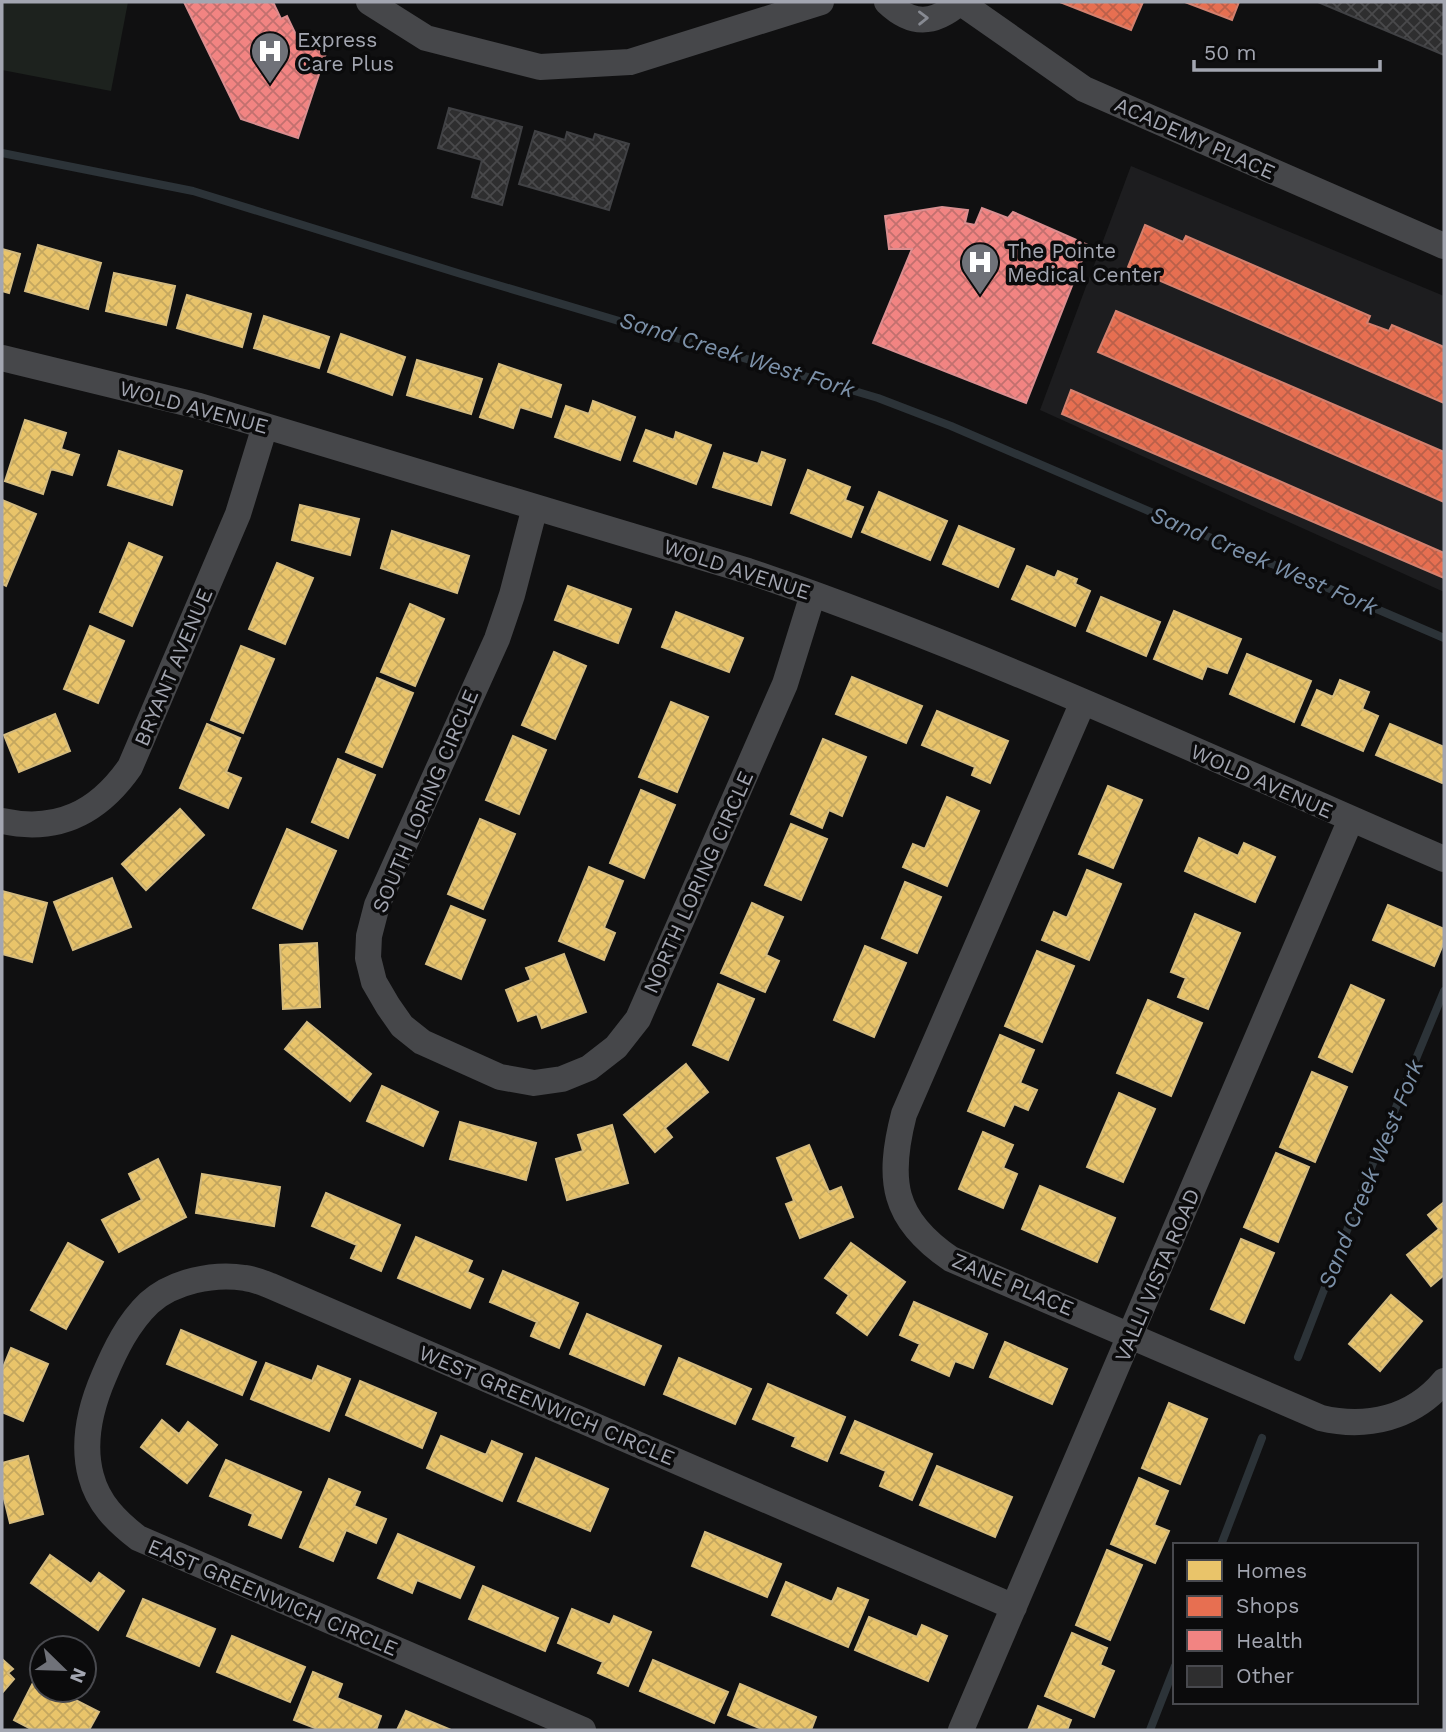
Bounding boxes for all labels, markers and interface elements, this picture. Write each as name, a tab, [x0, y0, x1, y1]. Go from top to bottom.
one-way arrow	[918, 10, 929, 26]
place label: Express Care Plus	[297, 27, 394, 76]
scale bar	[1194, 28, 1380, 72]
hospital icon: Express Care Plus	[249, 30, 291, 85]
text: 50 m	[1204, 40, 1256, 65]
street label: ACADEMY PLACE	[1111, 91, 1279, 185]
place label: The Pointe Medical Center	[1007, 238, 1161, 287]
hospital icon: The Pointe Medical Center	[959, 241, 1001, 296]
water label: Sand Creek West Fork	[616, 306, 859, 404]
street label: WOLD AVENUE	[117, 375, 271, 439]
water label: Sand Creek West Fork	[1146, 501, 1383, 622]
street label: WOLD AVENUE	[660, 533, 814, 605]
street label: BRYANT AVENUE	[129, 584, 217, 750]
street label: SOUTH LORING CIRCLE	[367, 686, 483, 916]
street label: WOLD AVENUE	[1187, 738, 1337, 824]
street label: NORTH LORING CIRCLE	[638, 767, 758, 997]
water label: Sand Creek West Fork	[1313, 1054, 1430, 1292]
street label: VALLI VISTA ROAD	[1109, 1185, 1205, 1365]
street label: ZANE PLACE	[948, 1247, 1078, 1321]
street label: WEST GREENWICH CIRCLE	[415, 1340, 679, 1470]
street label: EAST GREENWICH CIRCLE	[144, 1533, 402, 1661]
legend	[1173, 1543, 1418, 1704]
text: Homes	[1236, 1558, 1307, 1583]
text: Shops	[1236, 1593, 1299, 1618]
text: Health	[1236, 1628, 1303, 1653]
north arrow	[28, 1634, 98, 1704]
text: Other	[1236, 1663, 1295, 1688]
text: N	[65, 1664, 92, 1686]

